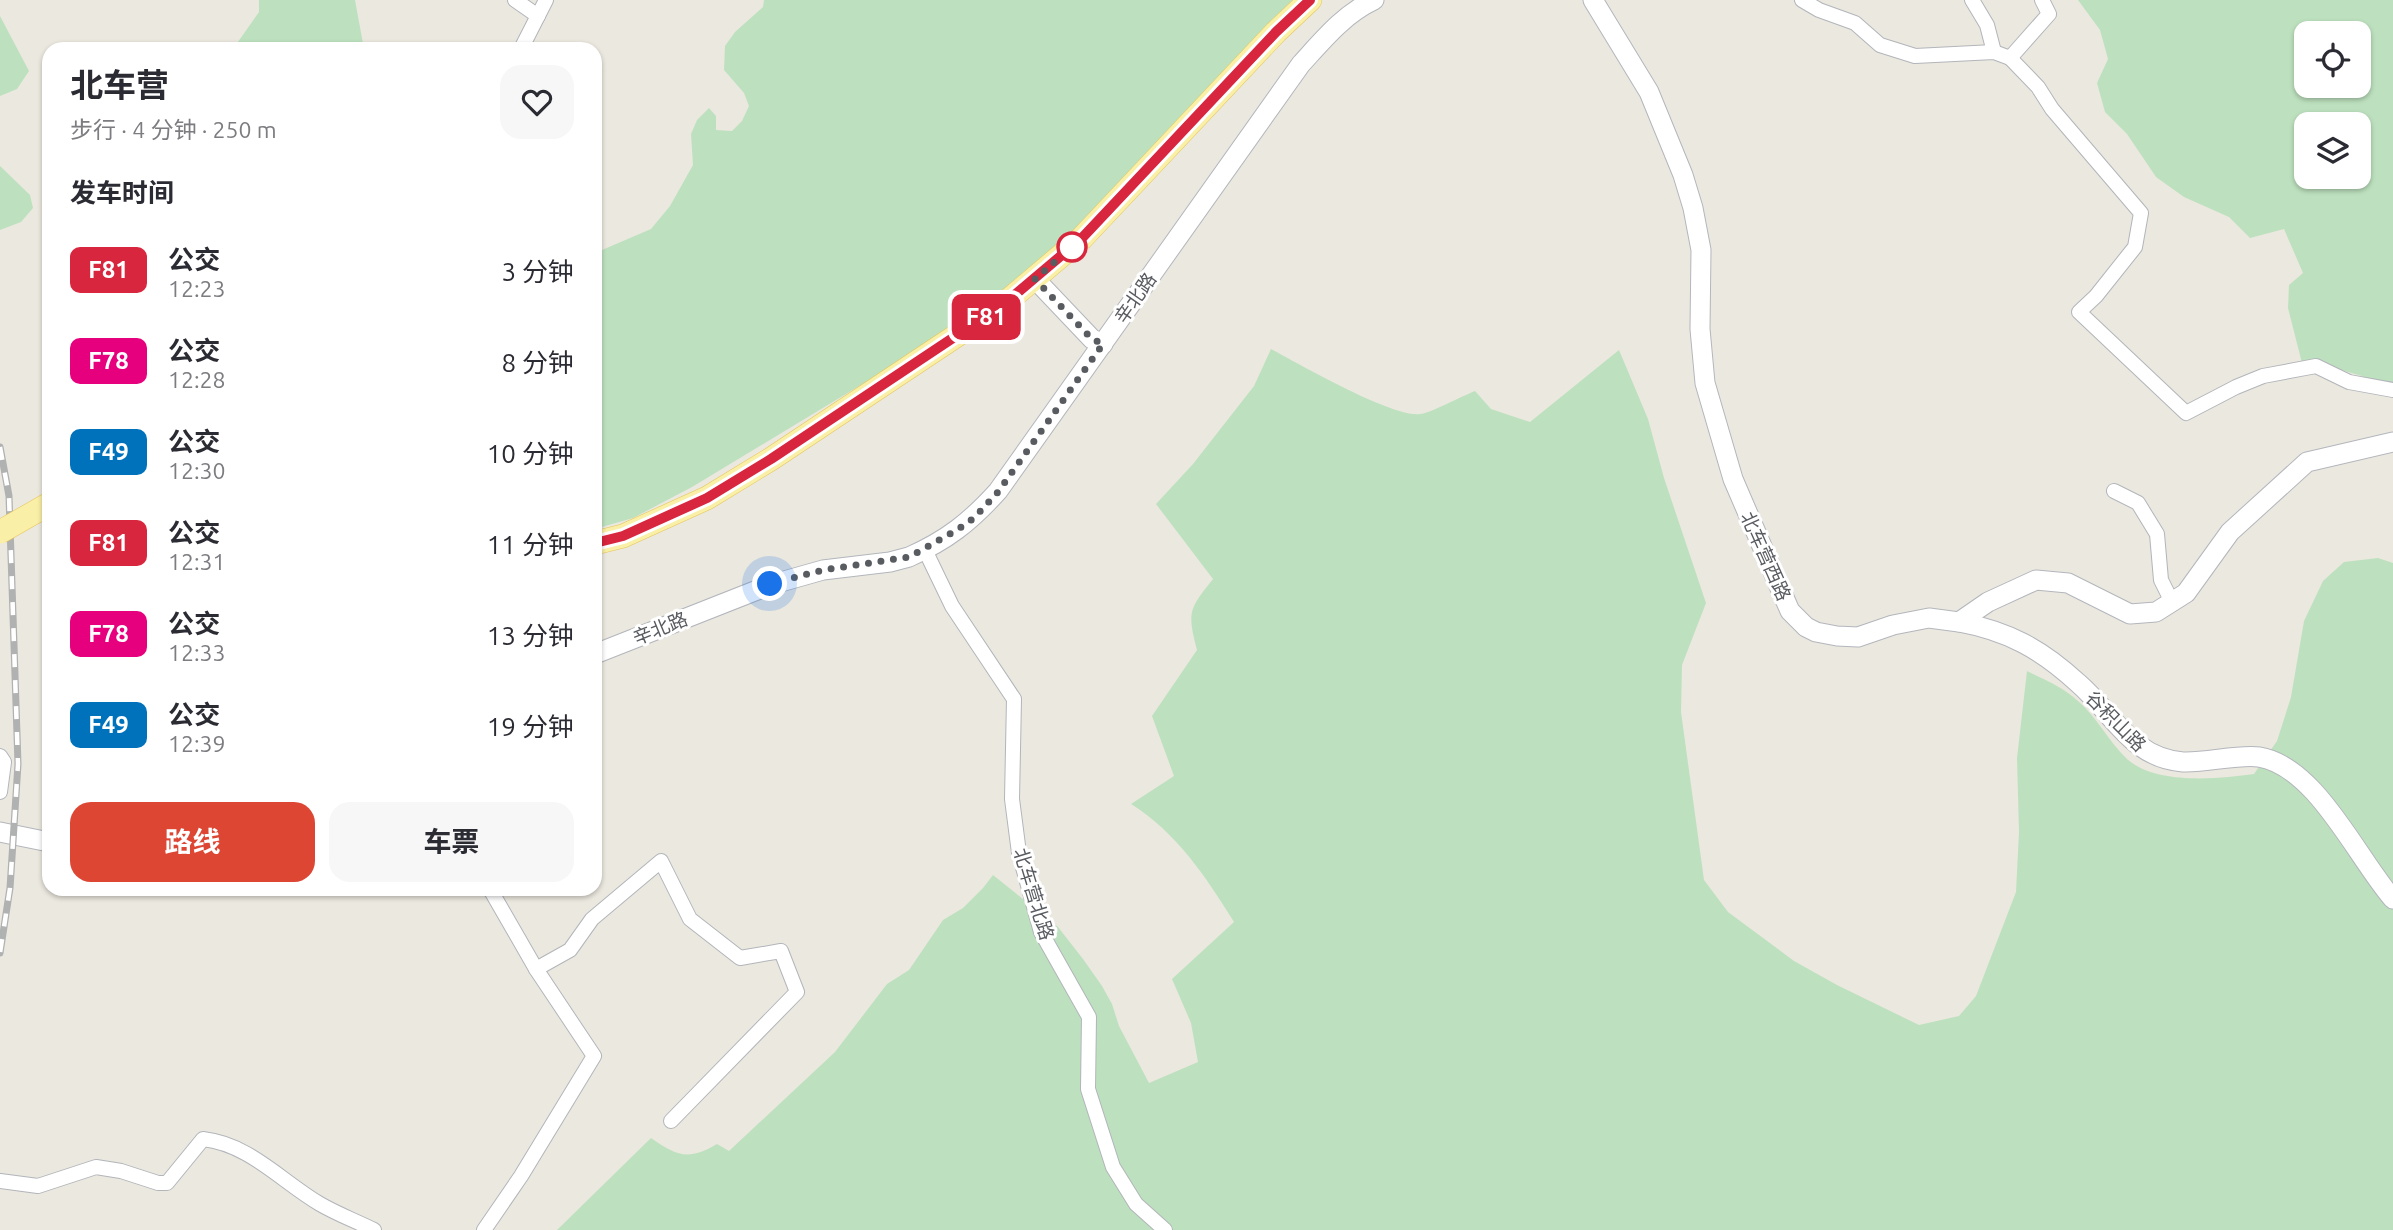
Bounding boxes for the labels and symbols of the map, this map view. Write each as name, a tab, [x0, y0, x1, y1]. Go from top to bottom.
unlabelled marker	[1057, 232, 1087, 262]
street label: 辛北路	[1110, 268, 1160, 328]
line badge: F81	[946, 294, 1026, 340]
street label: 北车营西路	[1737, 508, 1795, 604]
your location	[752, 566, 787, 601]
street label: 辛北路	[629, 607, 691, 649]
street label: 谷积山路	[2081, 686, 2151, 756]
street label: 北车营北路	[1010, 845, 1058, 943]

